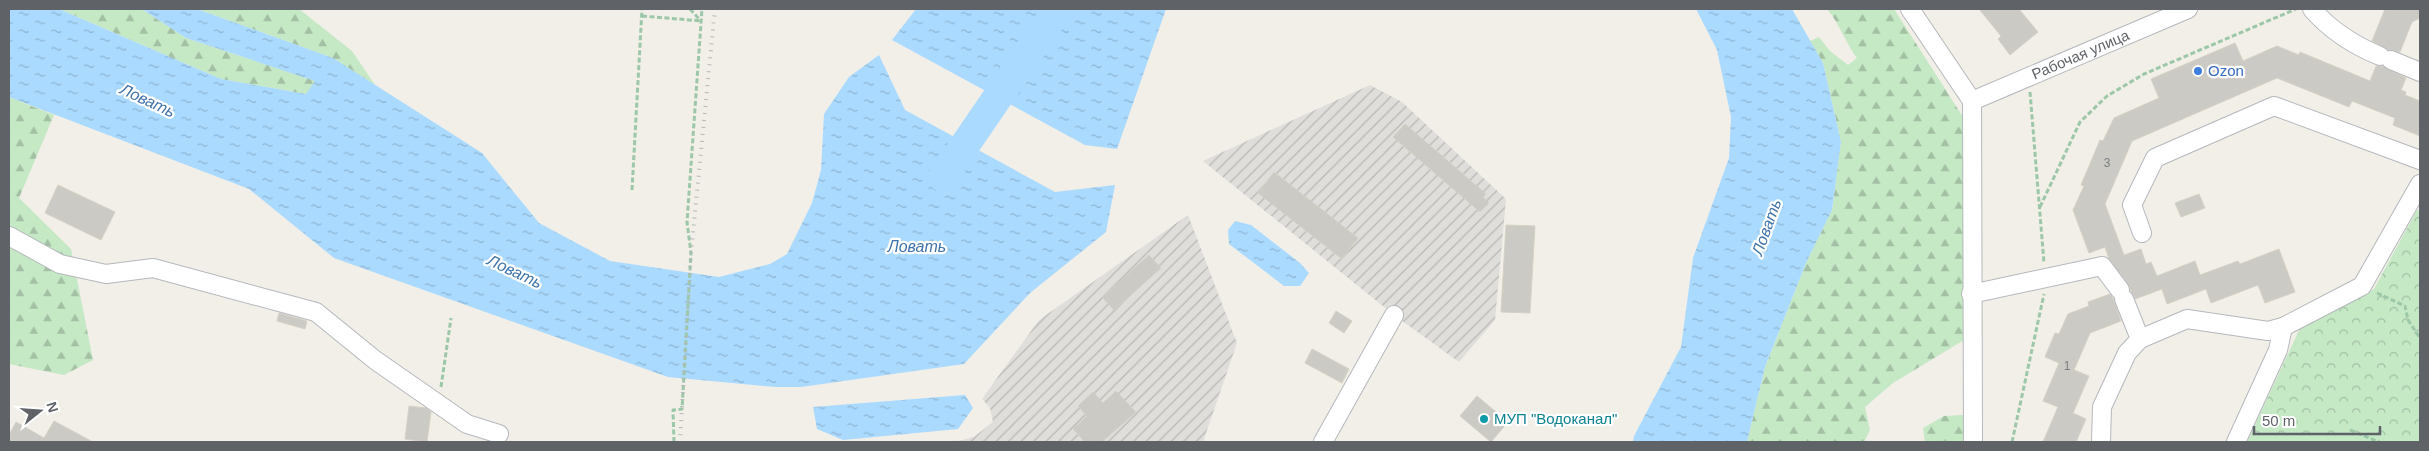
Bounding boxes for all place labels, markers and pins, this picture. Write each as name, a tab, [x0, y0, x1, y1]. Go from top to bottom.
place label: Ozon	[2208, 62, 2244, 79]
marker: Ozon	[2192, 65, 2204, 77]
place label: МУП "Водоканал"	[1494, 410, 1617, 427]
marker: МУП "Водоканал"	[1478, 413, 1490, 425]

